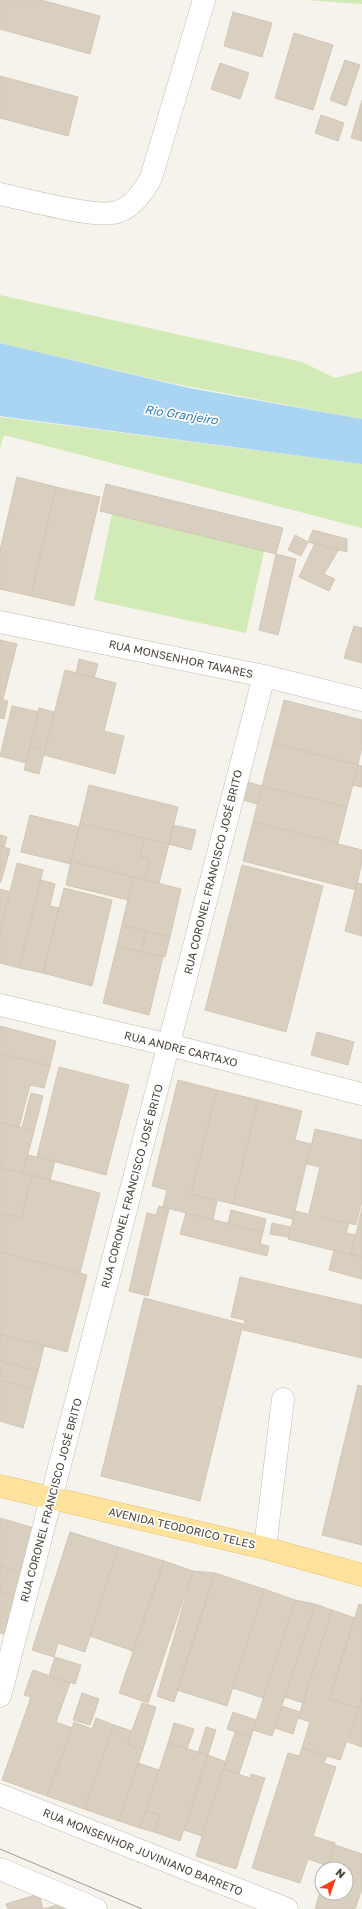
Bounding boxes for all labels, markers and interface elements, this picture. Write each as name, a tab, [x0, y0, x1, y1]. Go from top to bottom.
water label: Rio Granjeiro	[143, 401, 220, 428]
street label: RUA MONSENHOR TAVARES	[108, 637, 254, 680]
street label: RUA CORONEL FRANCISCO JOSÉ BRITO	[181, 768, 244, 976]
street label: RUA ANDRE CARTAXO	[123, 1028, 239, 1069]
street label: RUA CORONEL FRANCISCO JOSÉ BRITO	[98, 1083, 165, 1289]
street label: RUA CORONEL FRANCISCO JOSÉ BRITO	[17, 1397, 84, 1603]
street label: AVENIDA TEODORICO TELES	[107, 1504, 257, 1551]
street label: RUA MONSENHOR JUVINIANO BARRETO	[41, 1805, 245, 1898]
north arrow	[314, 1861, 354, 1901]
text: N	[333, 1865, 348, 1881]

